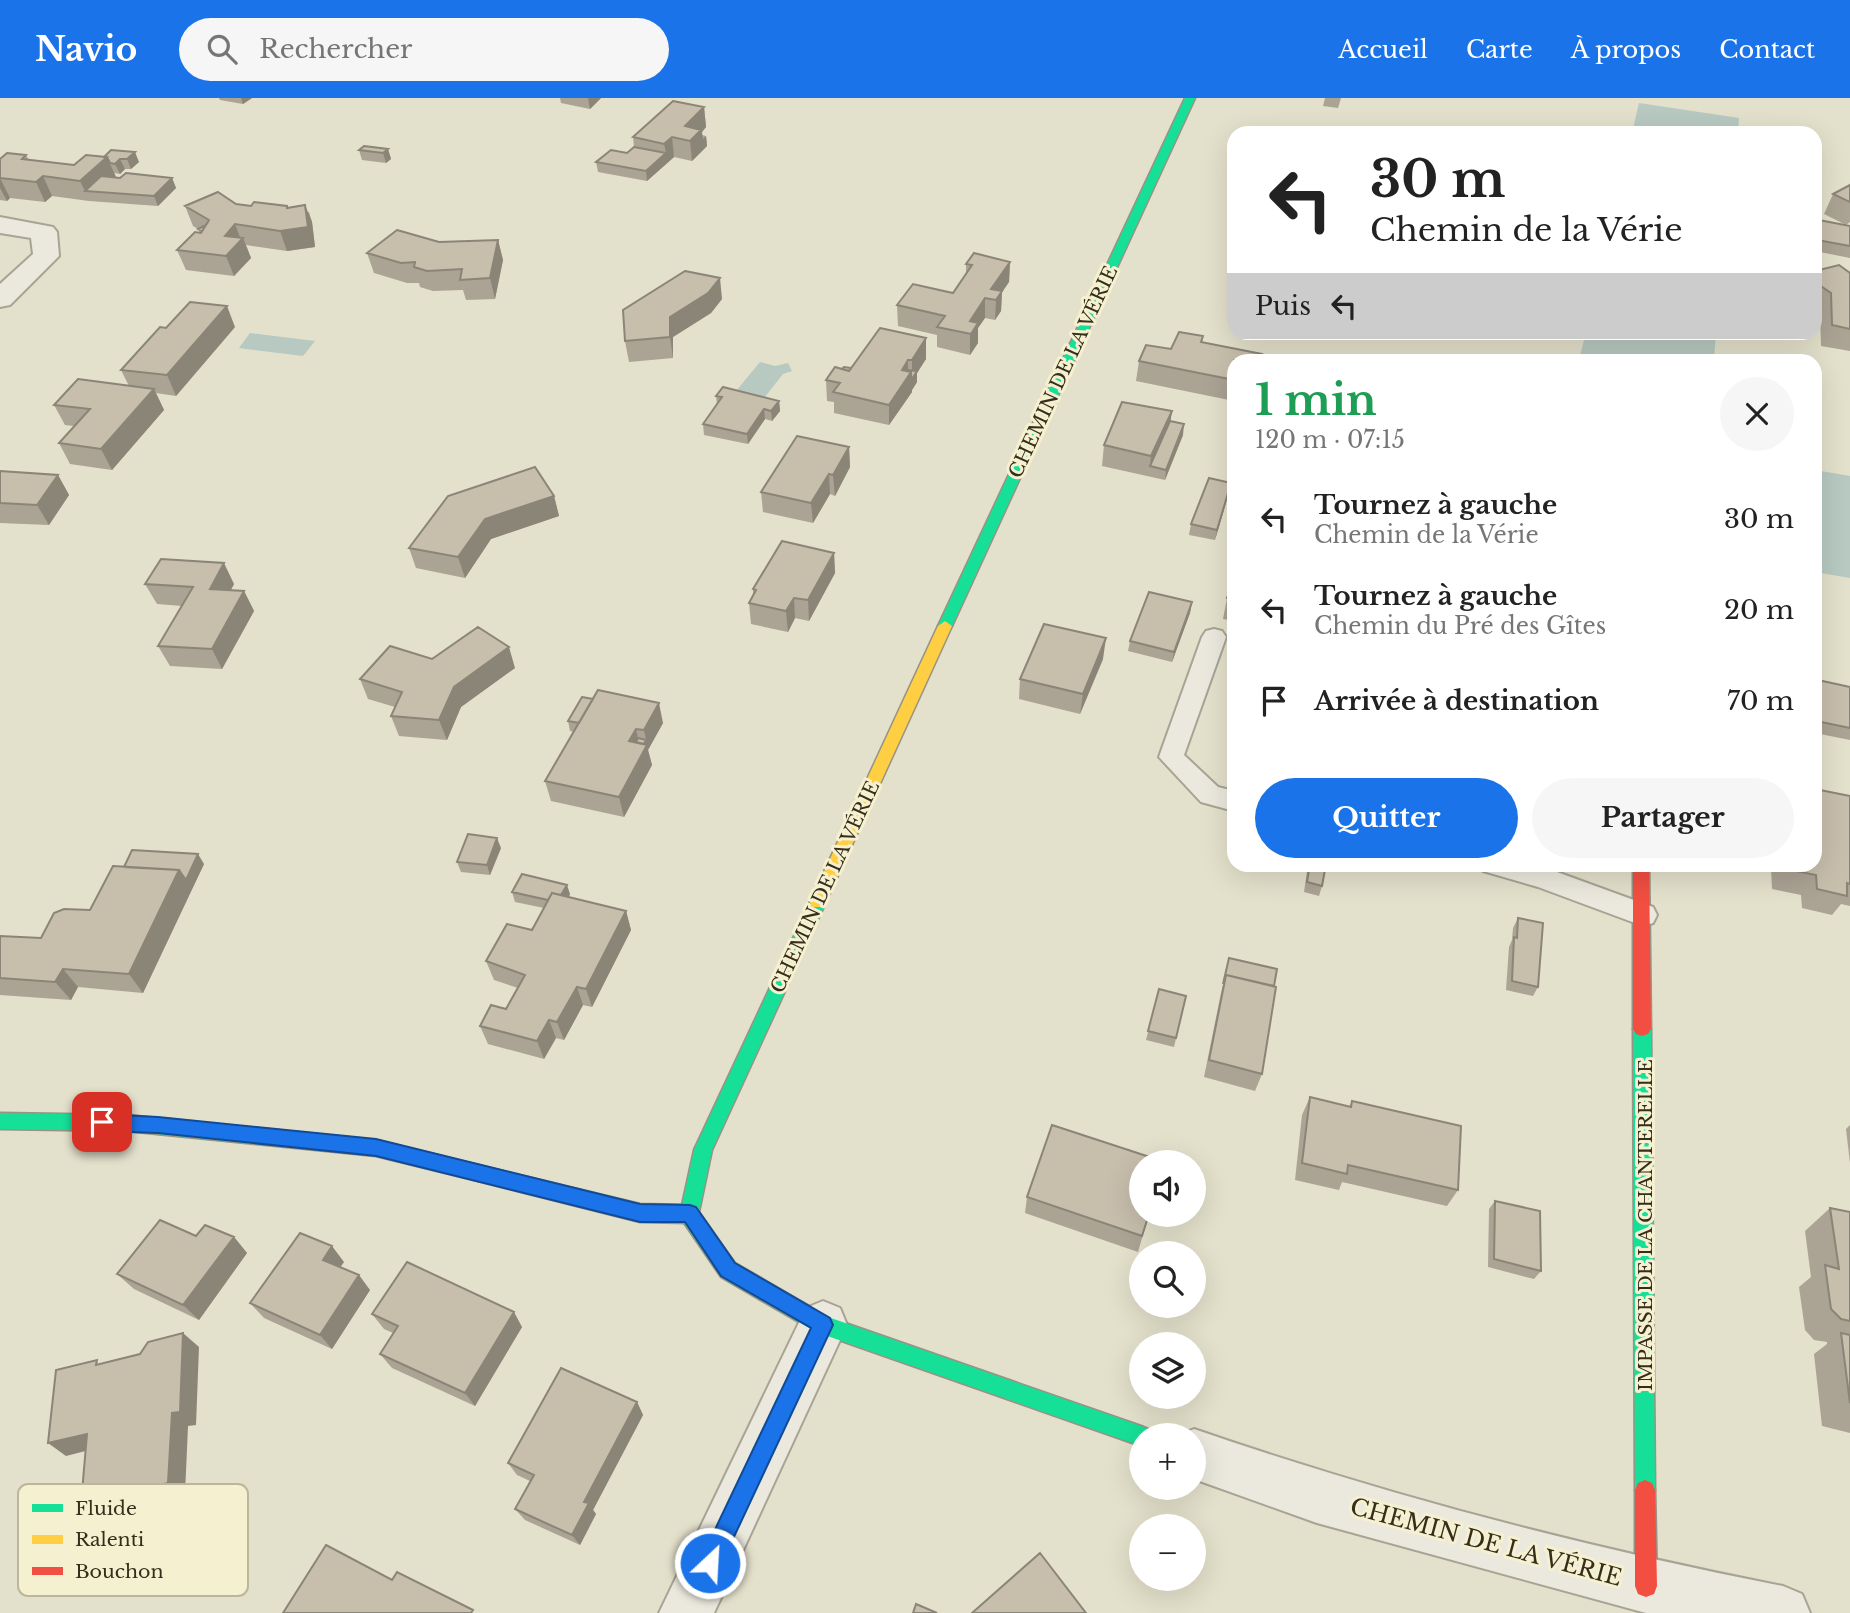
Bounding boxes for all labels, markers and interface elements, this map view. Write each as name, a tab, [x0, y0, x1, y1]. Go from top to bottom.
search box	[179, 18, 669, 81]
text: Navio	[35, 29, 137, 70]
icon: search	[203, 30, 241, 68]
text: Rechercher	[259, 33, 413, 65]
text: Accueil	[1338, 35, 1428, 64]
text: Carte	[1466, 35, 1533, 64]
text: À propos	[1571, 35, 1681, 64]
text: Contact	[1719, 35, 1815, 64]
text: 30 m	[1370, 149, 1505, 210]
icon: left	[1255, 154, 1346, 245]
text: Chemin de la Vérie	[1370, 210, 1683, 250]
street label: CHEMIN DE LA VÉRIE	[1004, 262, 1122, 482]
icon: left	[1325, 287, 1363, 325]
text: Puis	[1255, 290, 1311, 322]
text: 1 min	[1255, 374, 1377, 426]
button: close	[1720, 377, 1794, 451]
text: 120 m · 07:15	[1255, 426, 1405, 454]
text: Tournez à gauche	[1314, 489, 1557, 521]
icon: left	[1255, 500, 1293, 538]
text: 30 m	[1724, 503, 1794, 535]
text: Chemin de la Vérie	[1314, 521, 1539, 549]
text: Tournez à gauche	[1314, 580, 1557, 612]
icon: left	[1255, 591, 1293, 629]
text: 20 m	[1724, 594, 1794, 626]
text: Chemin du Pré des Gîtes	[1314, 612, 1606, 640]
icon: arrive	[1255, 682, 1293, 720]
text: Arrivée à destination	[1314, 685, 1599, 717]
text: 70 m	[1727, 685, 1794, 717]
street label: CHEMIN DE LA VÉRIE	[766, 777, 884, 997]
button: Quitter	[1255, 778, 1518, 858]
button: Partager	[1532, 778, 1794, 858]
street label: IMPASSE DE LA CHANTERELLE	[1634, 1059, 1657, 1391]
pin	[72, 1092, 132, 1152]
icon: arrive	[83, 1103, 121, 1141]
map controls	[1129, 1150, 1206, 1591]
button: sound	[1129, 1150, 1206, 1227]
button: search	[1129, 1241, 1206, 1318]
button: layers	[1129, 1332, 1206, 1409]
button: +	[1129, 1423, 1206, 1500]
legend	[18, 1484, 248, 1596]
street label: CHEMIN DE LA VÉRIE	[1347, 1491, 1625, 1592]
text: Fluide	[75, 1497, 137, 1520]
button: −	[1129, 1514, 1206, 1591]
position arrow	[673, 1526, 747, 1600]
text: Ralenti	[75, 1528, 145, 1551]
text: Bouchon	[75, 1560, 164, 1583]

